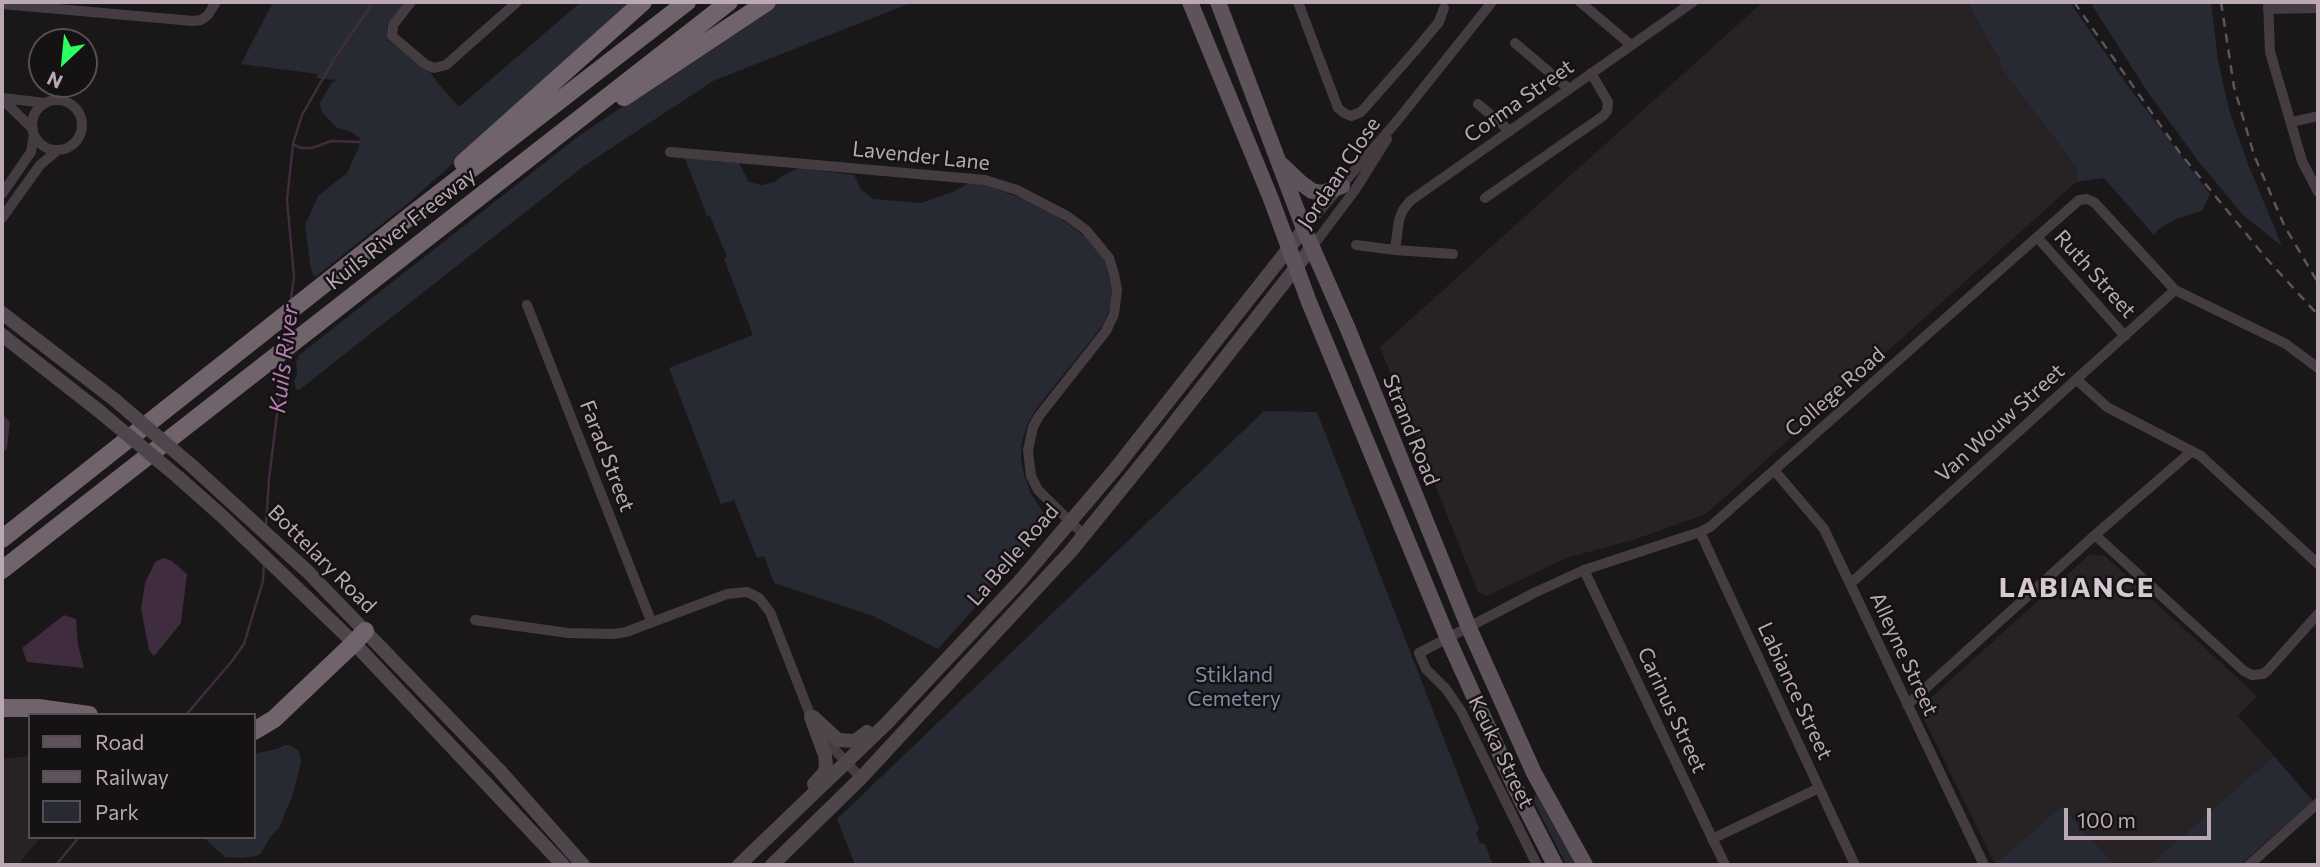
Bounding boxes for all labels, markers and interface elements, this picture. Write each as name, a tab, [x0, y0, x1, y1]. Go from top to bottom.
north arrow	[28, 28, 98, 98]
street label: Corma Street	[1459, 54, 1579, 148]
text: N	[43, 67, 66, 94]
street label: Jordaan Close	[1292, 112, 1386, 234]
street label: Lavender Lane	[851, 136, 991, 176]
street label: Kuils River Freeway	[321, 163, 481, 295]
street label: Ruth Street	[2049, 225, 2141, 323]
water label: Kuils River	[264, 303, 304, 415]
street label: College Road	[1780, 342, 1890, 442]
street label: Van Wouw Street	[1930, 359, 2070, 487]
street label: Strand Road	[1377, 371, 1445, 489]
street label: Farad Street	[574, 397, 640, 515]
street label: La Belle Road	[962, 499, 1064, 611]
street label: Bottelary Road	[263, 500, 381, 618]
district label: LABIANCE	[2000, 571, 2154, 605]
street label: Alleyne Street	[1864, 588, 1944, 720]
street label: Labiance Street	[1752, 618, 1838, 764]
street label: Carinus Street	[1632, 643, 1712, 777]
park label: Stikland Cemetery	[1187, 662, 1281, 712]
street label: Keuka Street	[1463, 692, 1539, 812]
legend	[28, 713, 256, 839]
text: Road	[95, 729, 144, 754]
text: Railway	[95, 764, 169, 789]
scale bar	[2068, 794, 2215, 838]
text: Park	[95, 799, 139, 824]
text: 100 m	[2077, 807, 2136, 832]

